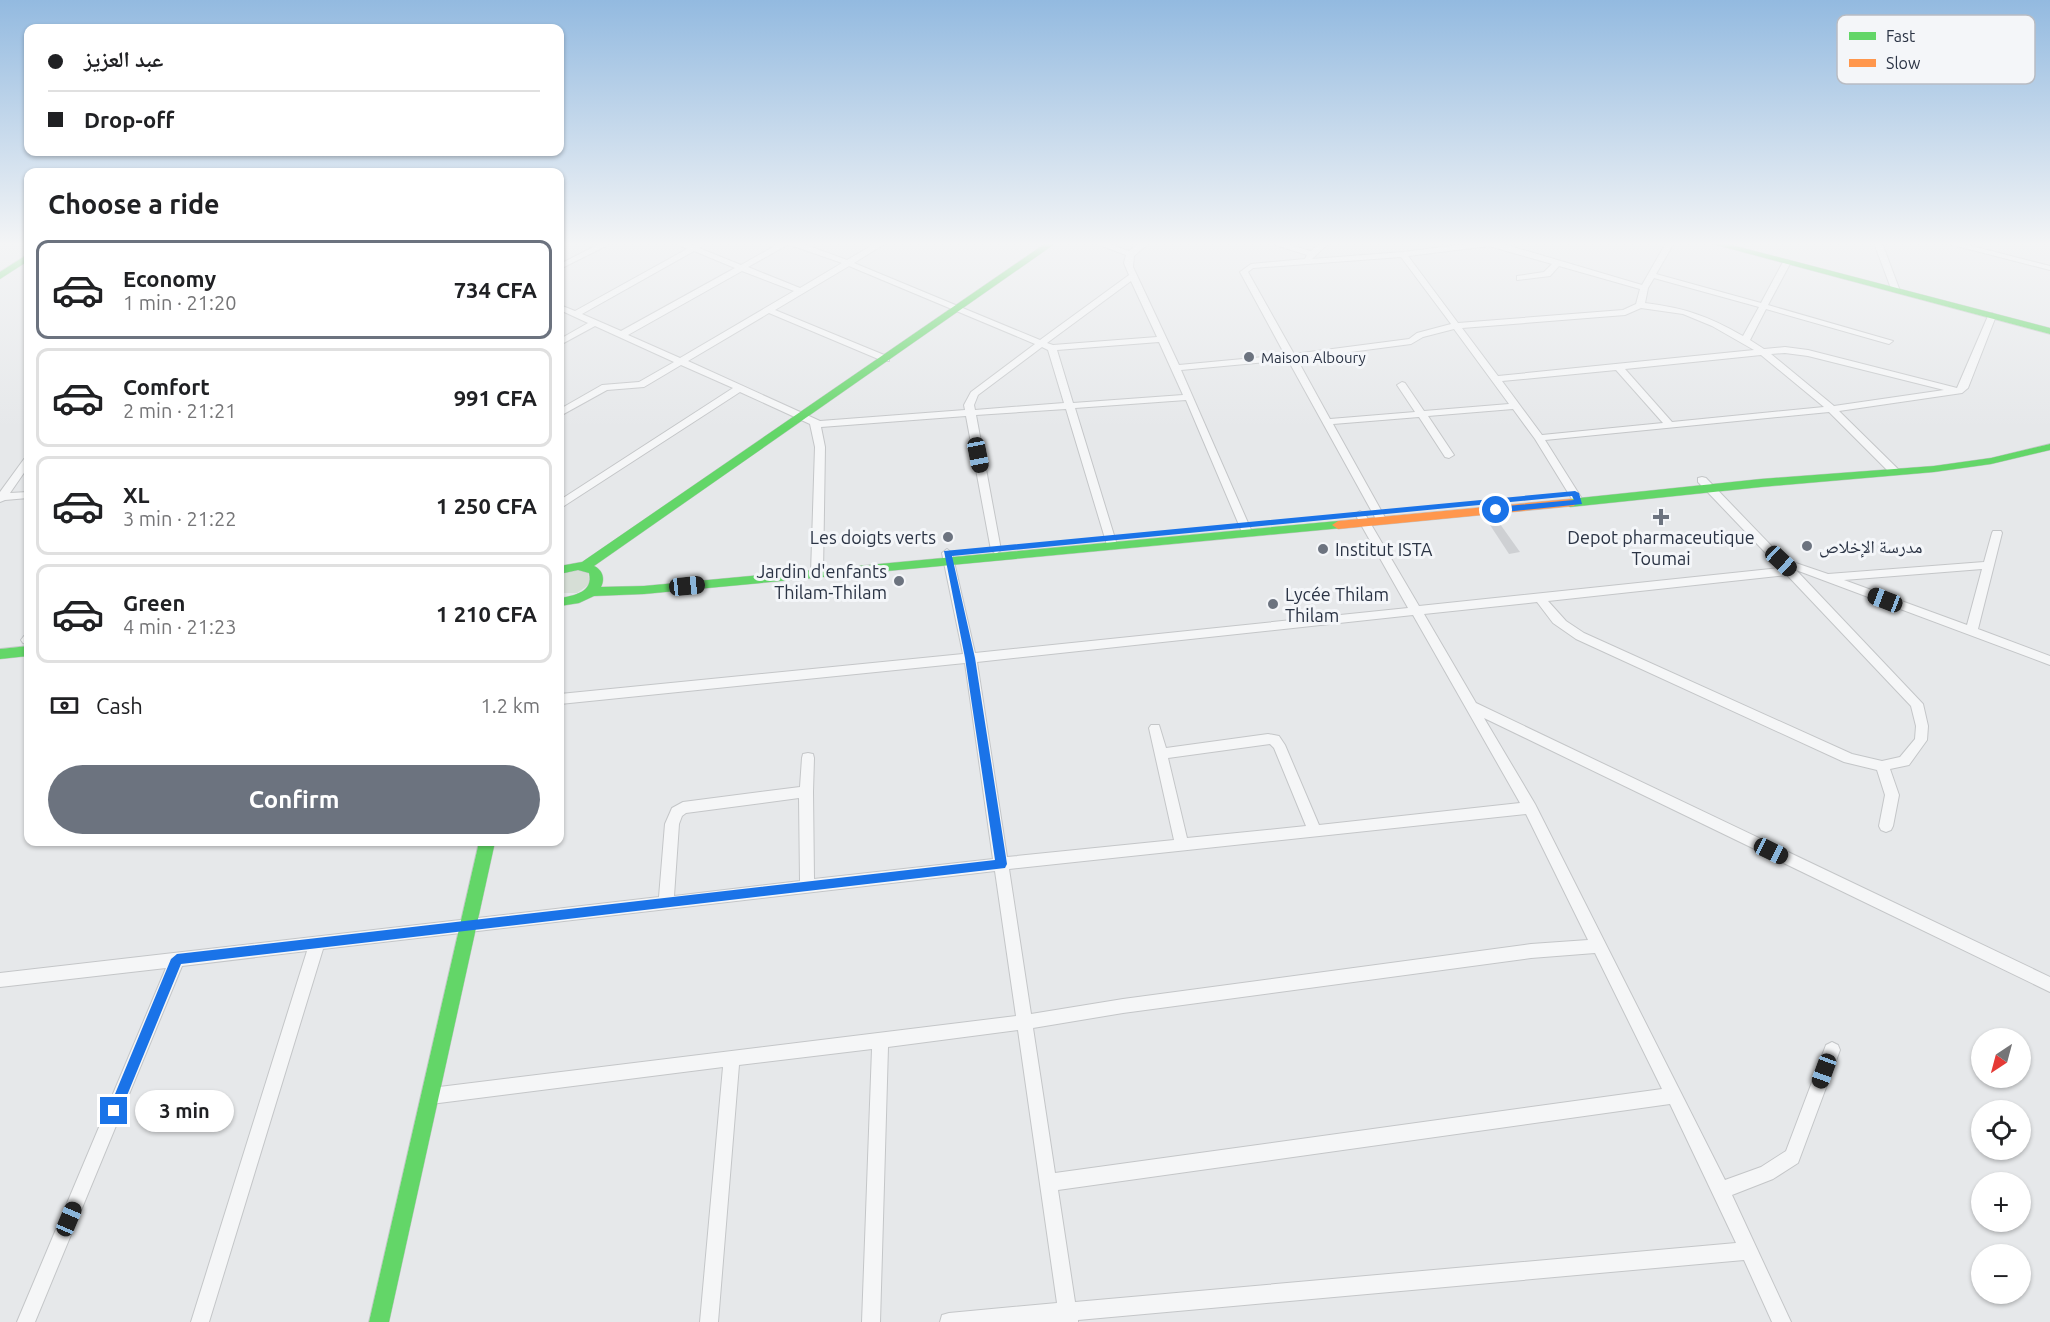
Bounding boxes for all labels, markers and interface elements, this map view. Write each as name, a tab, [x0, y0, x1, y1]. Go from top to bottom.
legend	[1837, 15, 2035, 84]
text: Fast	[1886, 27, 1916, 45]
text: عبد العزيز	[84, 46, 164, 71]
text: Slow	[1886, 54, 1921, 72]
text: Drop-off	[84, 107, 174, 132]
text: Choose a ride	[48, 189, 220, 219]
icon: car	[51, 263, 105, 317]
text: Economy	[123, 266, 216, 291]
text: 734 CFA	[454, 277, 537, 302]
text: 1 min · 21:20	[123, 291, 237, 314]
place label: Maison Alboury	[1261, 349, 1366, 366]
marker: Maison Alboury	[1242, 350, 1256, 364]
icon: car	[51, 371, 105, 425]
text: Comfort	[123, 374, 210, 399]
text: 991 CFA	[454, 385, 537, 410]
text: 2 min · 21:21	[123, 399, 237, 422]
car	[966, 436, 990, 474]
icon: car	[51, 479, 105, 533]
text: XL	[123, 482, 150, 507]
text: 1 250 CFA	[436, 493, 537, 518]
route start	[1482, 496, 1509, 523]
text: 3 min · 21:22	[123, 507, 237, 530]
marker: Depot pharmaceutique Toumai	[1654, 510, 1668, 524]
place label: Les doigts verts	[810, 527, 936, 547]
place label: Depot pharmaceutique Toumai	[1567, 527, 1755, 568]
marker: Les doigts verts	[941, 530, 955, 544]
place label: مدرسة الإخلاص	[1819, 536, 1923, 558]
place label: Institut ISTA	[1335, 539, 1433, 559]
marker: مدرسة الإخلاص	[1800, 539, 1814, 553]
marker: Institut ISTA	[1316, 542, 1330, 556]
car	[1762, 542, 1800, 580]
place label: Jardin d'enfants Thilam-Thilam	[756, 561, 887, 602]
marker: Jardin d'enfants Thilam-Thilam	[892, 574, 906, 588]
car	[668, 575, 706, 597]
place label: Lycée Thilam Thilam	[1285, 584, 1389, 625]
car	[1865, 585, 1905, 615]
icon: car	[51, 587, 105, 641]
text: Green	[123, 590, 185, 615]
marker: Lycée Thilam Thilam	[1266, 597, 1280, 611]
text: 1 210 CFA	[436, 601, 537, 626]
text: 4 min · 21:23	[123, 615, 237, 638]
icon: cash	[48, 689, 81, 722]
text: Cash	[96, 693, 143, 718]
text: 1.2 km	[481, 694, 540, 717]
button: Confirm	[48, 765, 540, 834]
car	[1751, 835, 1791, 867]
north arrow	[1971, 1028, 2031, 1088]
map controls	[1971, 1028, 2031, 1304]
car	[1809, 1051, 1839, 1091]
callout: 3 min	[135, 1090, 234, 1132]
route end	[100, 1097, 127, 1124]
text: 3 min	[159, 1099, 210, 1122]
button: locate	[1971, 1100, 2031, 1160]
button: +	[1971, 1172, 2031, 1232]
car	[54, 1199, 84, 1239]
button: −	[1971, 1244, 2031, 1304]

